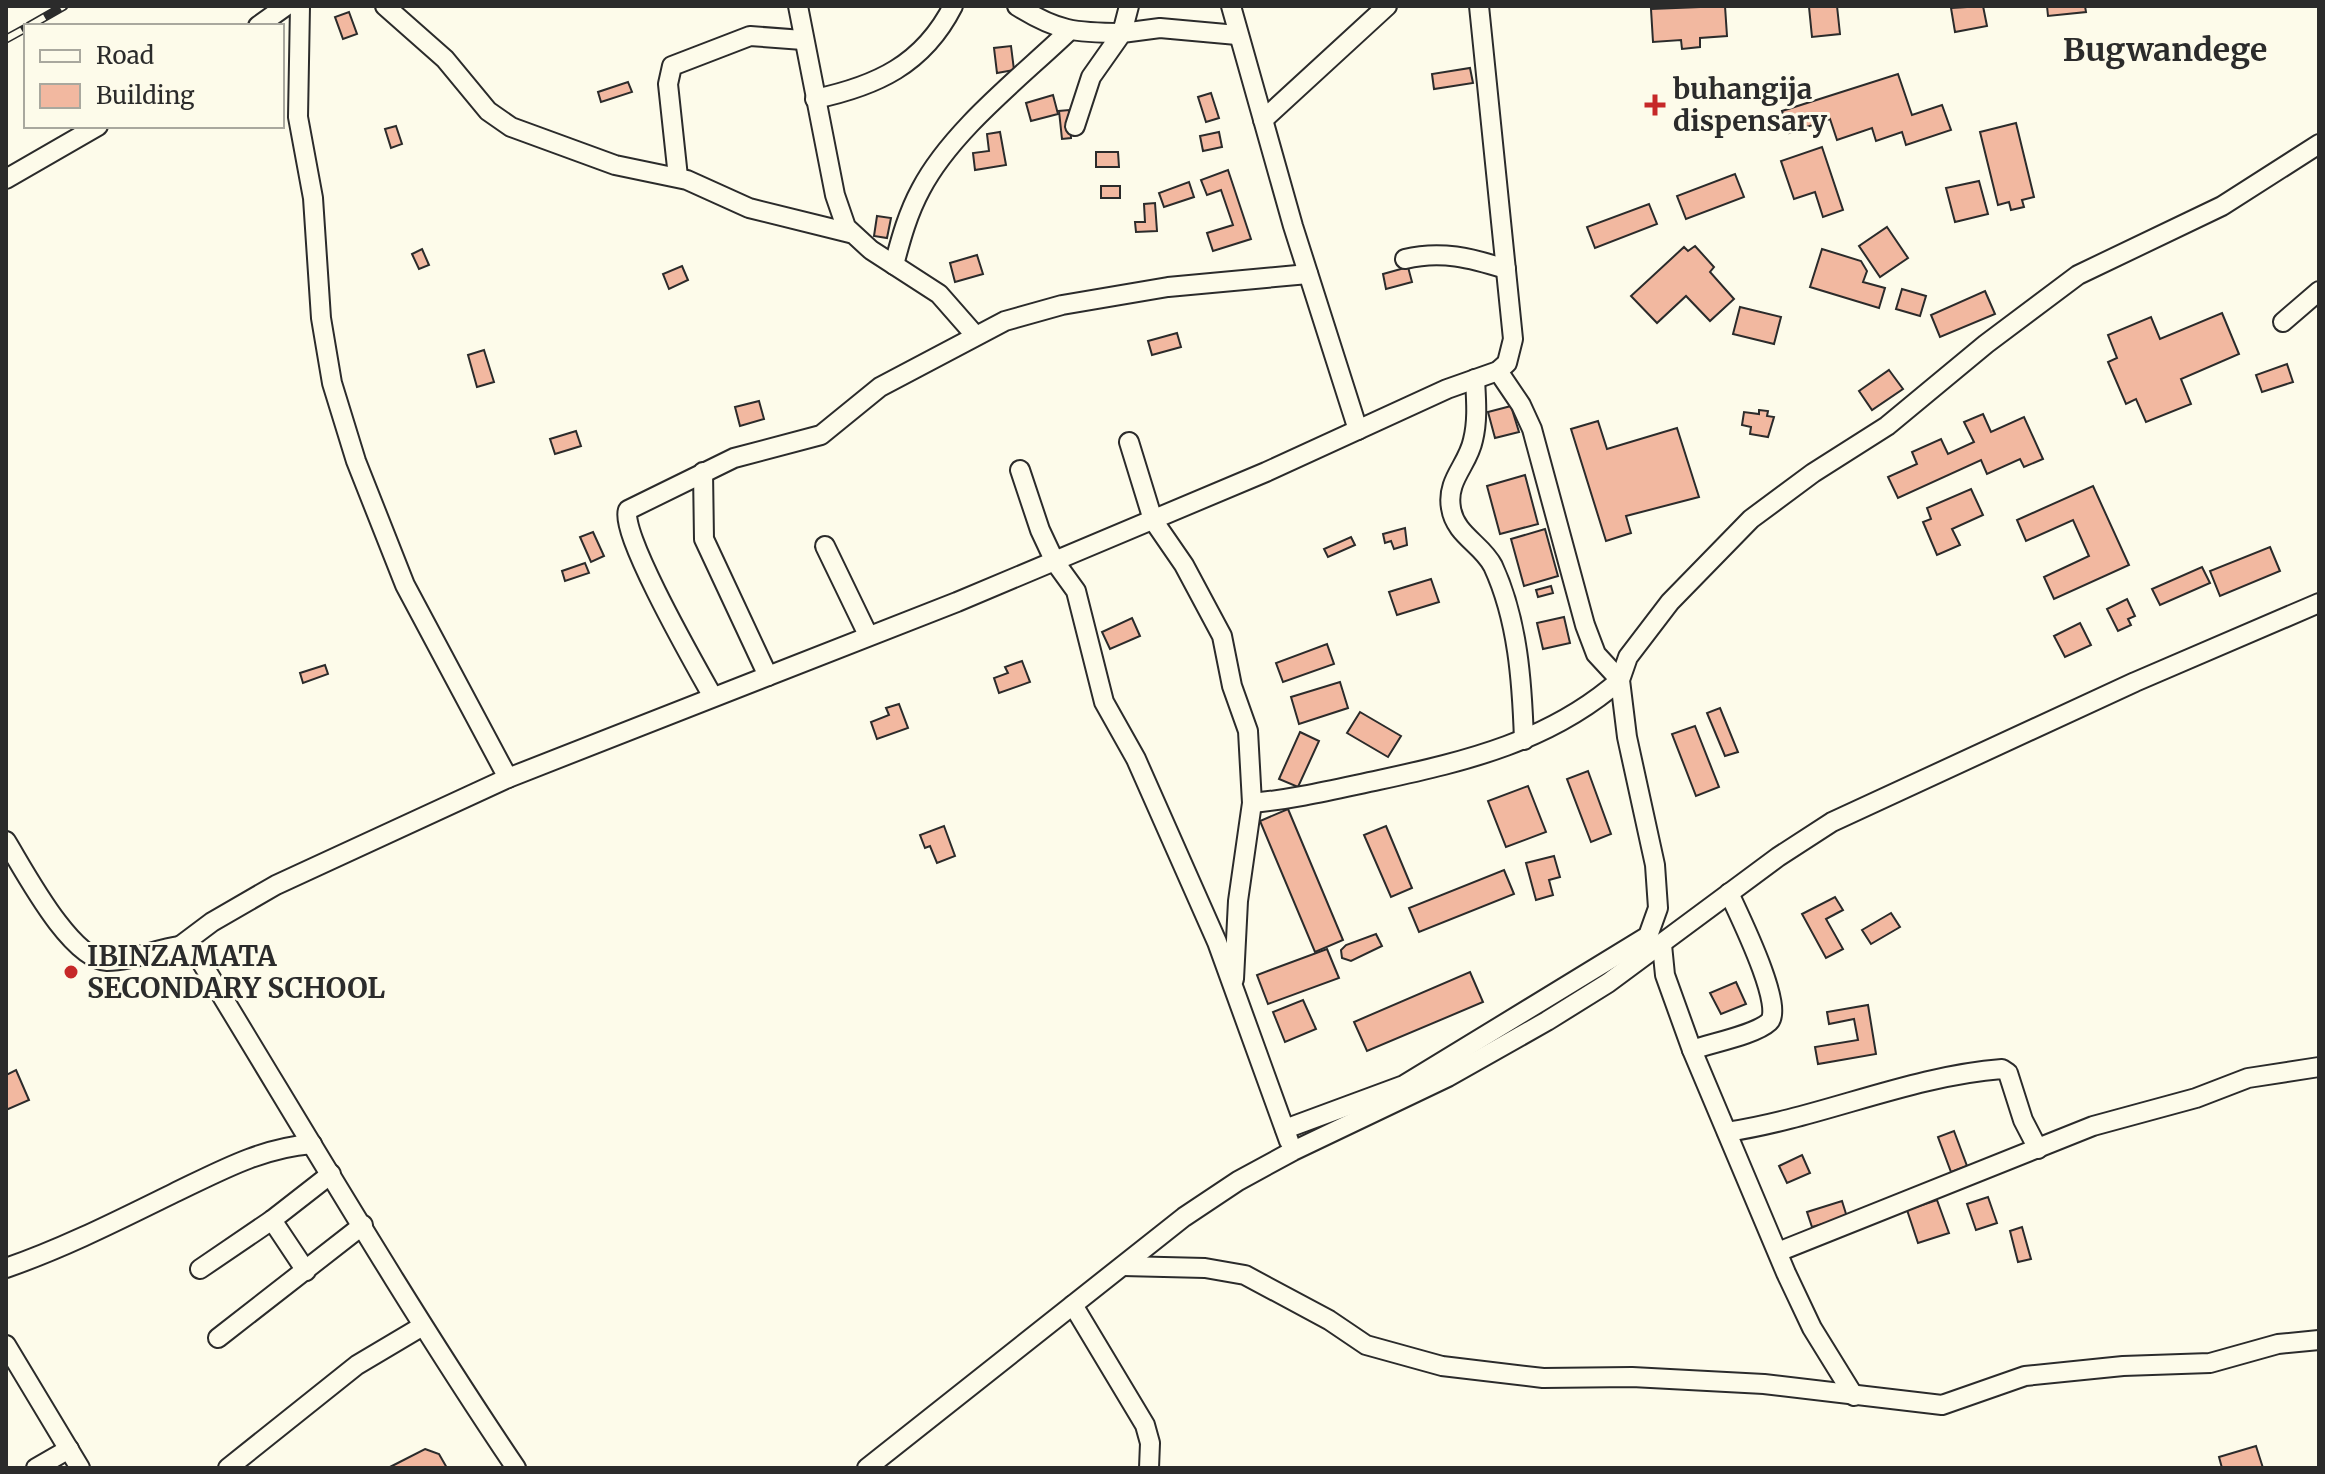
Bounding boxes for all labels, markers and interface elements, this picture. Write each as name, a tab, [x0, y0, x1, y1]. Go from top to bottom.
legend	[24, 24, 284, 128]
district label: Bugwandege	[2063, 30, 2267, 70]
text: Road	[96, 40, 154, 71]
place label: buhangija dispensary	[1673, 71, 1827, 139]
text: Building	[96, 80, 195, 111]
marker: buhangija dispensary	[1644, 94, 1666, 116]
place label: IBINZAMATA SECONDARY SCHOOL	[87, 938, 385, 1006]
marker: IBINZAMATA SECONDARY SCHOOL	[62, 963, 80, 981]

